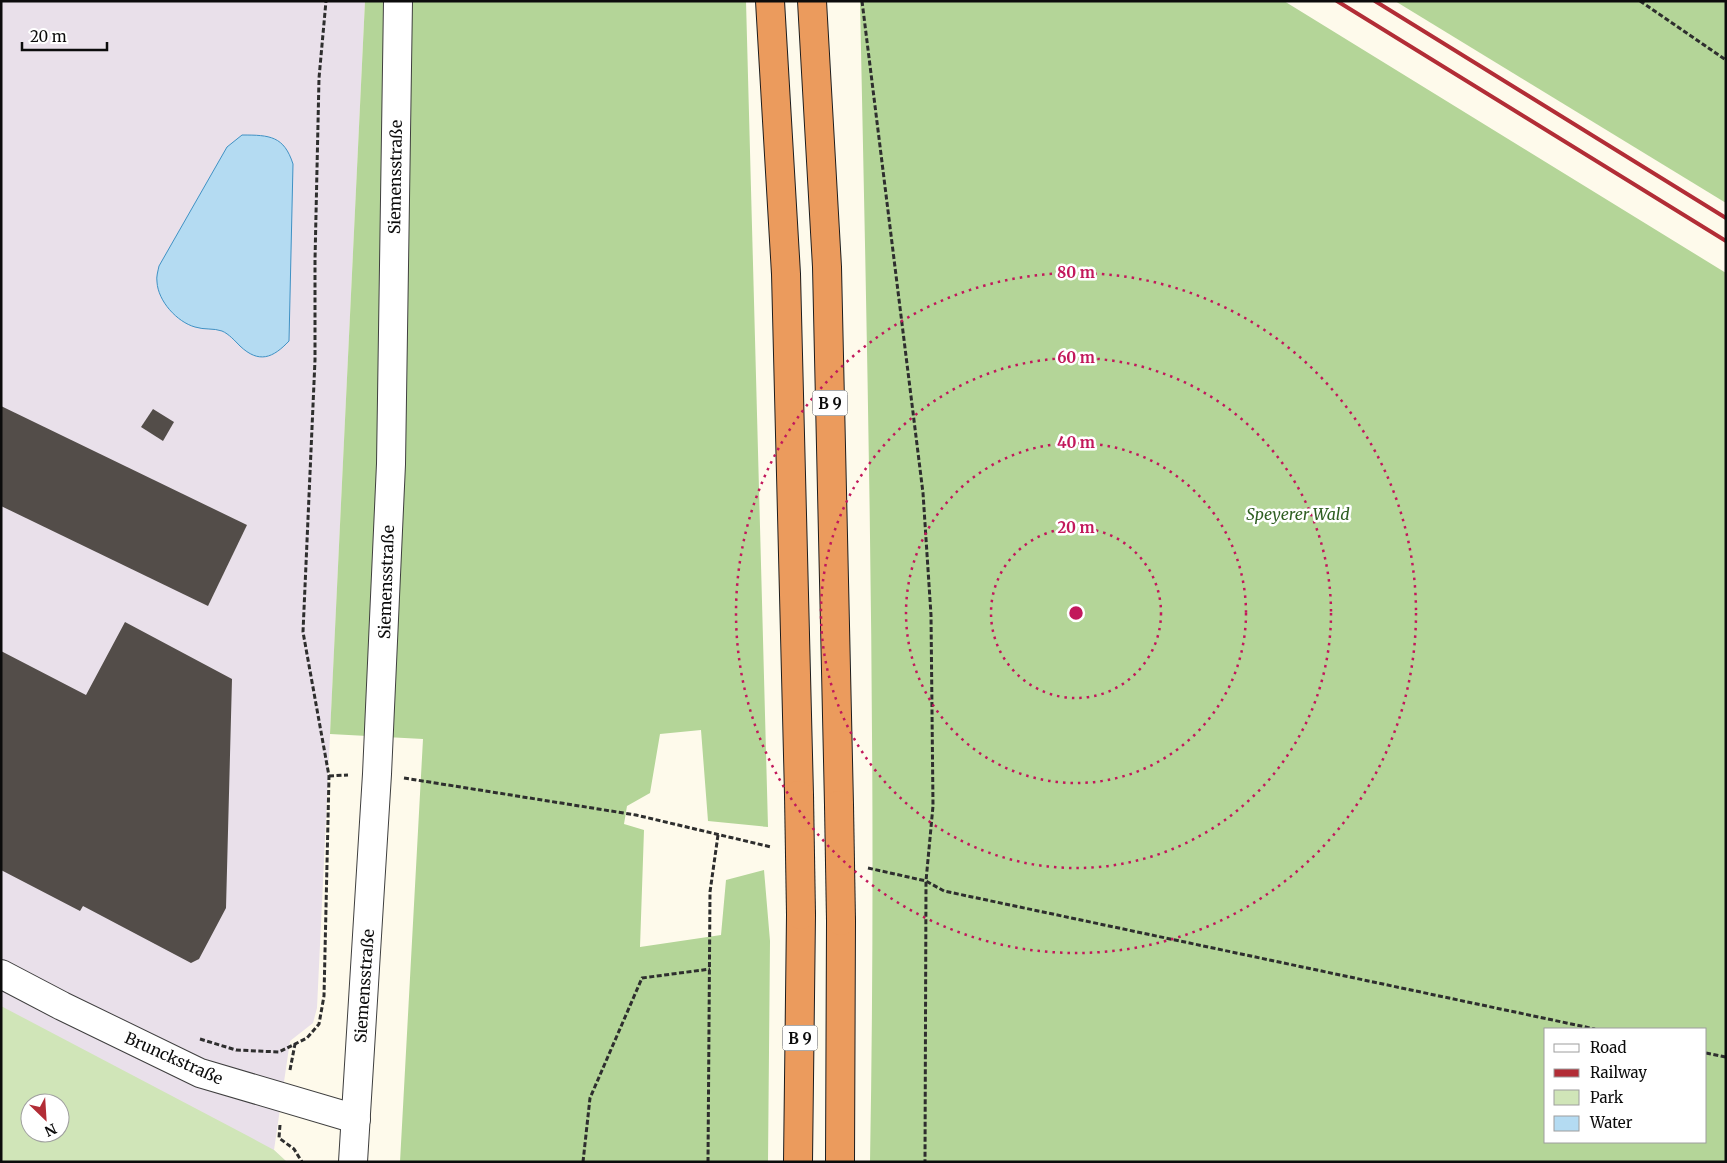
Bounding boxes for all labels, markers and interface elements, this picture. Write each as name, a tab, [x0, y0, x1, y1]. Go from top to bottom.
scale bar	[22, 20, 108, 52]
text: 20 m	[30, 27, 67, 46]
street label: Siemensstraße	[384, 120, 406, 234]
text: 80 m	[1057, 263, 1095, 282]
text: 60 m	[1057, 348, 1095, 367]
road number: B 9	[812, 390, 848, 416]
text: 40 m	[1057, 433, 1095, 452]
park label: Speyerer Wald	[1246, 504, 1350, 524]
text: 20 m	[1057, 518, 1095, 537]
street label: Siemensstraße	[374, 525, 398, 639]
centre of rings	[1067, 604, 1085, 622]
street label: Siemensstraße	[350, 928, 378, 1044]
road number: B 9	[782, 1026, 818, 1050]
street label: Brunckstraße	[122, 1027, 226, 1089]
legend	[1544, 1028, 1707, 1143]
text: Road	[1590, 1038, 1626, 1057]
text: Railway	[1590, 1063, 1647, 1082]
text: Park	[1590, 1088, 1624, 1107]
north arrow	[20, 1093, 70, 1143]
text: Water	[1589, 1113, 1633, 1132]
text: N	[42, 1119, 59, 1140]

